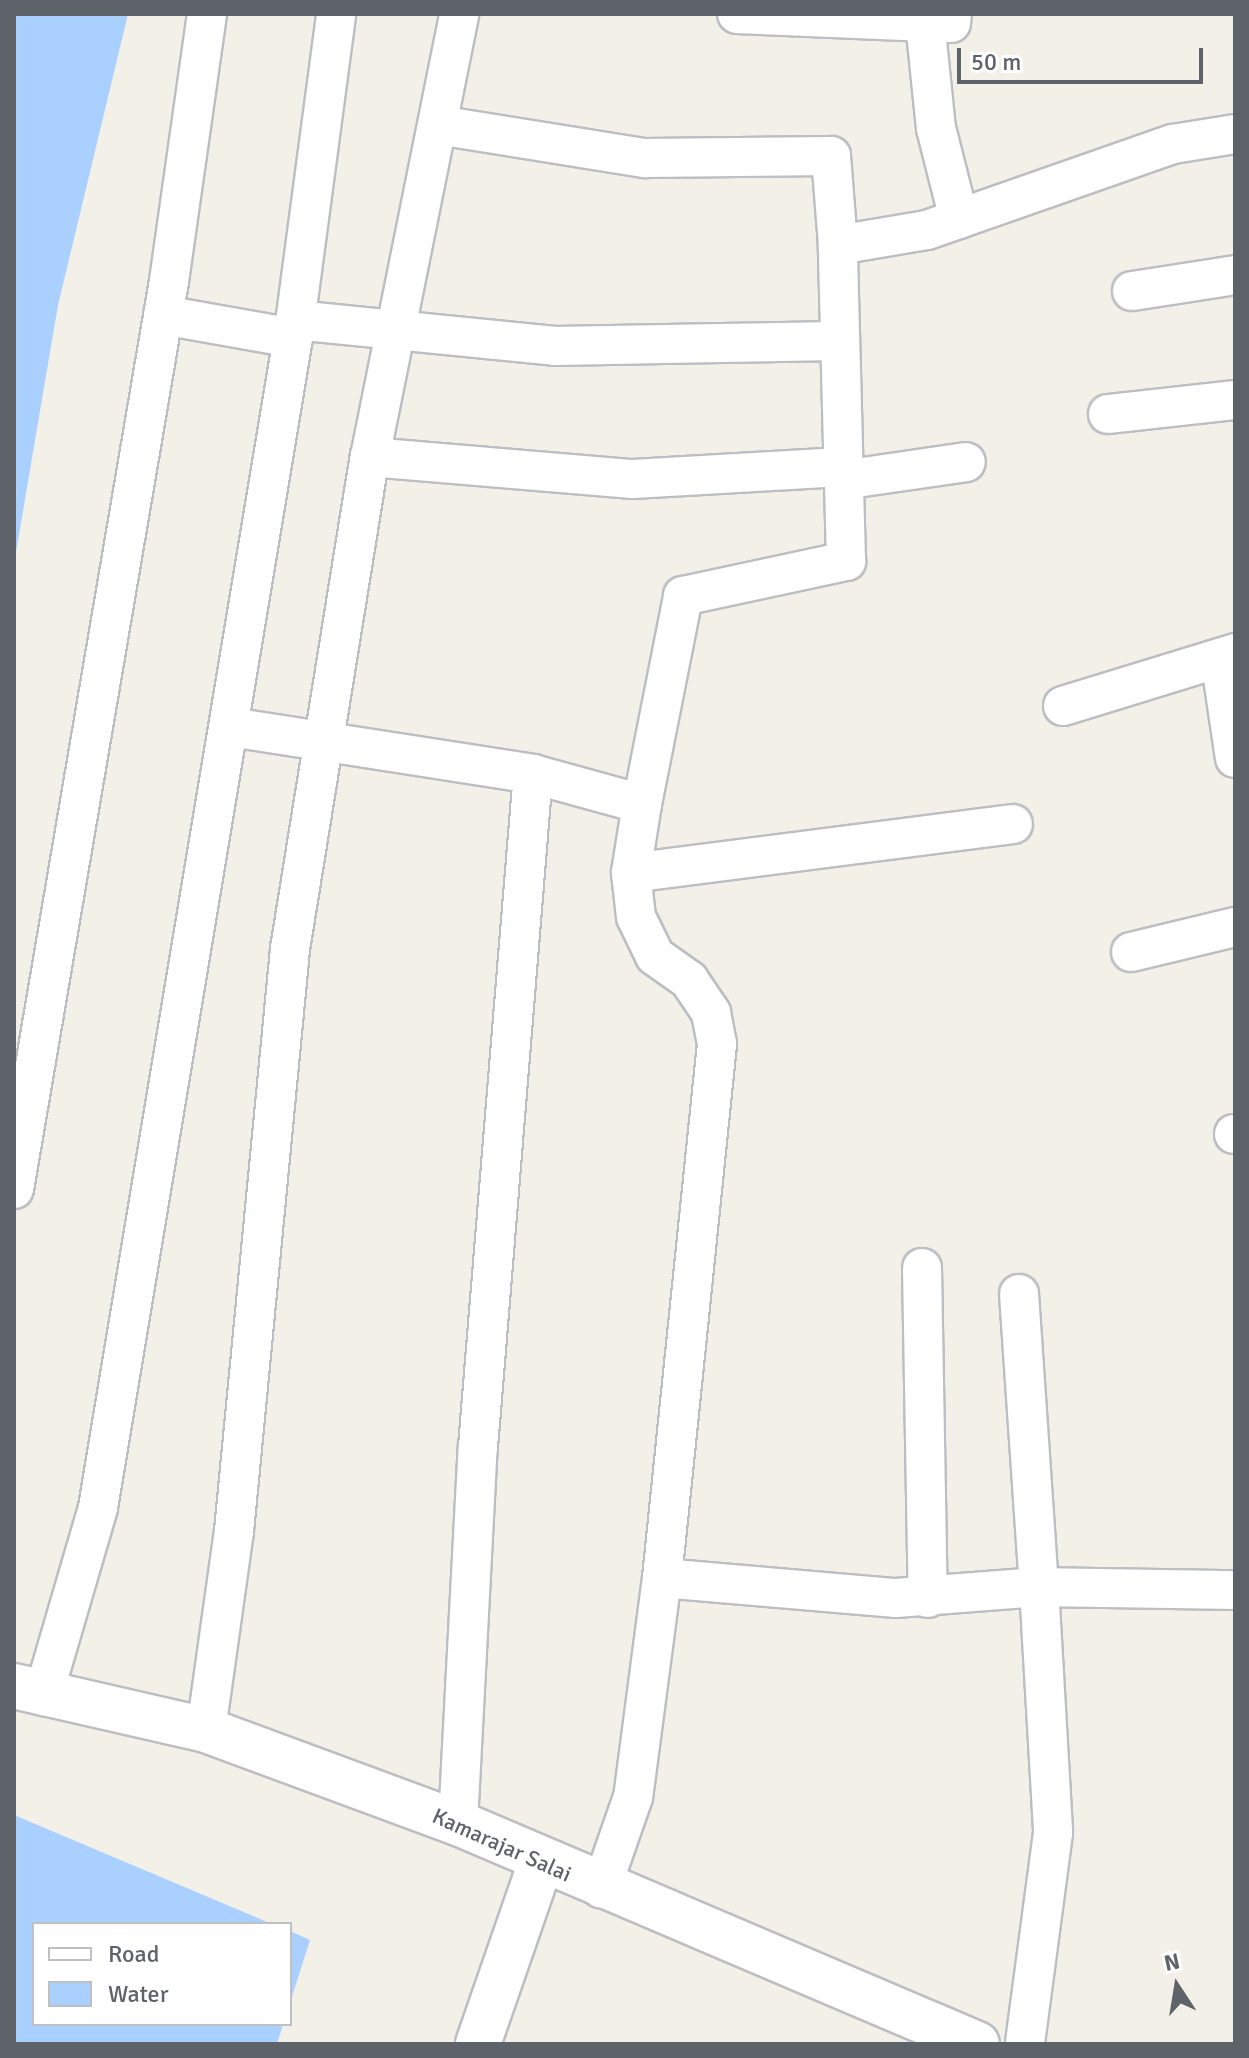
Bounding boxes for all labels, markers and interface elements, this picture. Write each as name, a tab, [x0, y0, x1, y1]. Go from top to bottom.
scale bar	[961, 32, 1207, 82]
text: 50 m	[971, 47, 1021, 77]
street label: Kamarajar Salai	[428, 1803, 576, 1887]
legend	[32, 1922, 292, 2026]
text: Road	[108, 1939, 159, 1969]
north arrow	[1137, 1946, 1217, 2026]
text: N	[1162, 1947, 1182, 1977]
text: Water	[108, 1979, 168, 2009]

